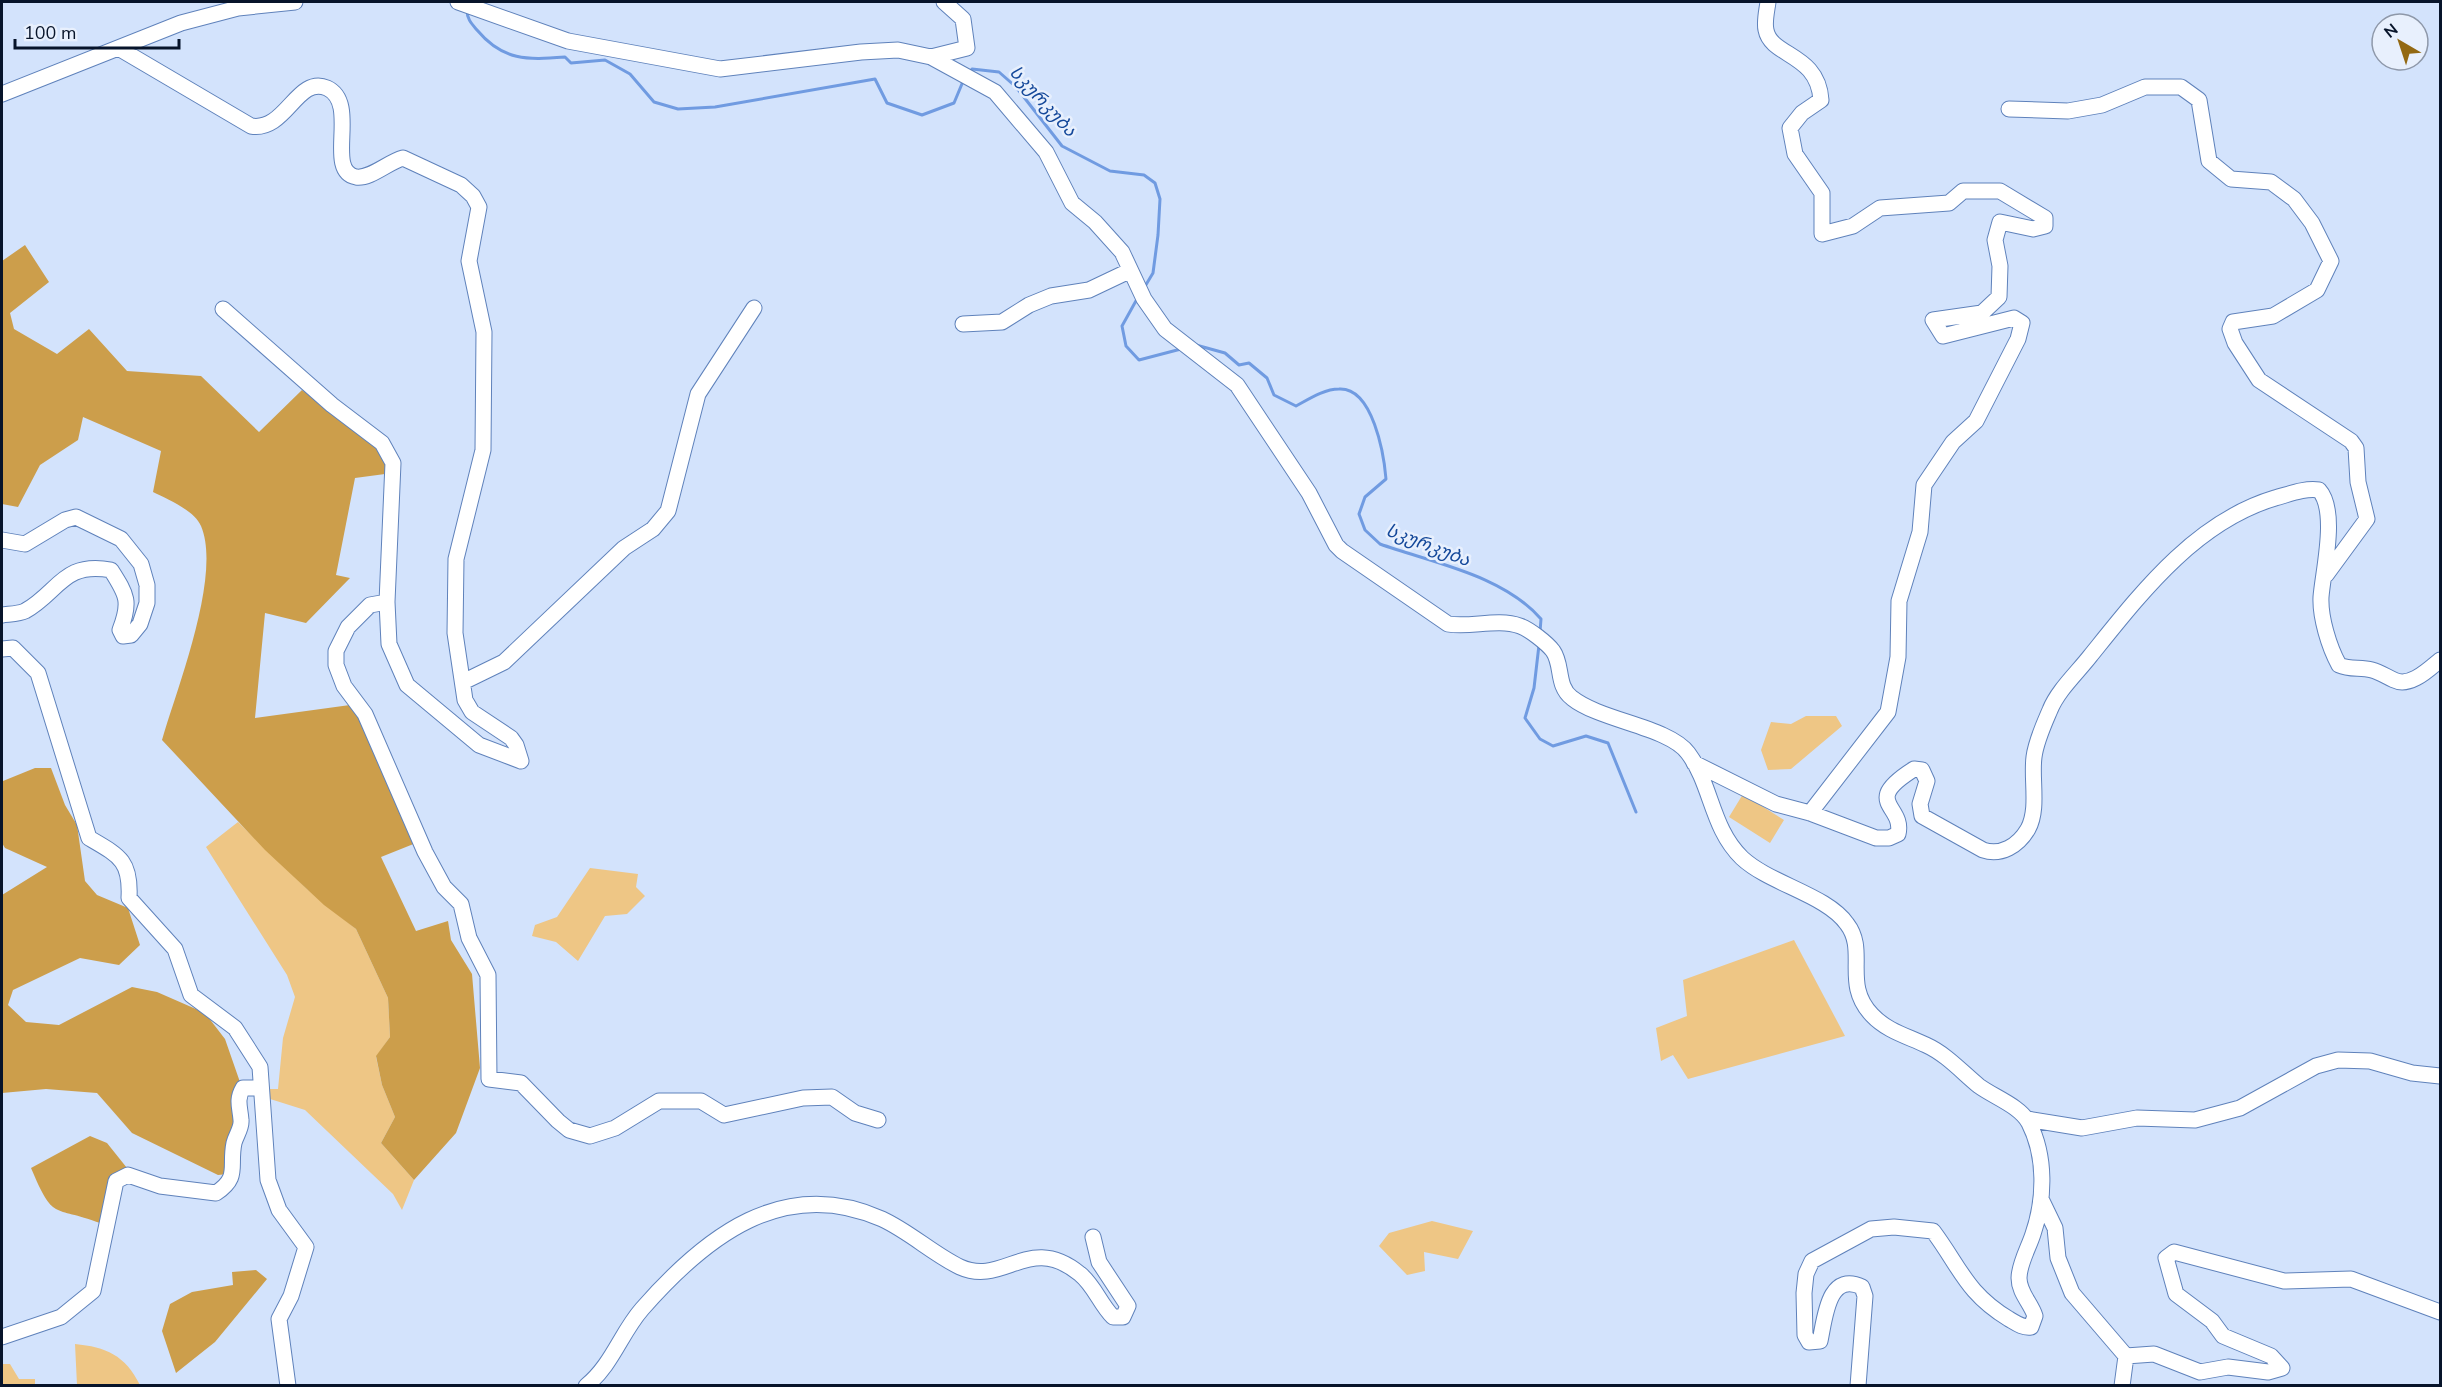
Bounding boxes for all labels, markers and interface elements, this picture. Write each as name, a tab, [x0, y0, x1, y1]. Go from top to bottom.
scale bar	[15, 12, 178, 50]
north arrow	[2370, 12, 2430, 72]
text: N	[2380, 19, 2403, 43]
text: 100 m	[24, 21, 76, 45]
water label: სკურკუბა	[1004, 61, 1082, 142]
water label: სკურკუბა	[1383, 518, 1474, 572]

